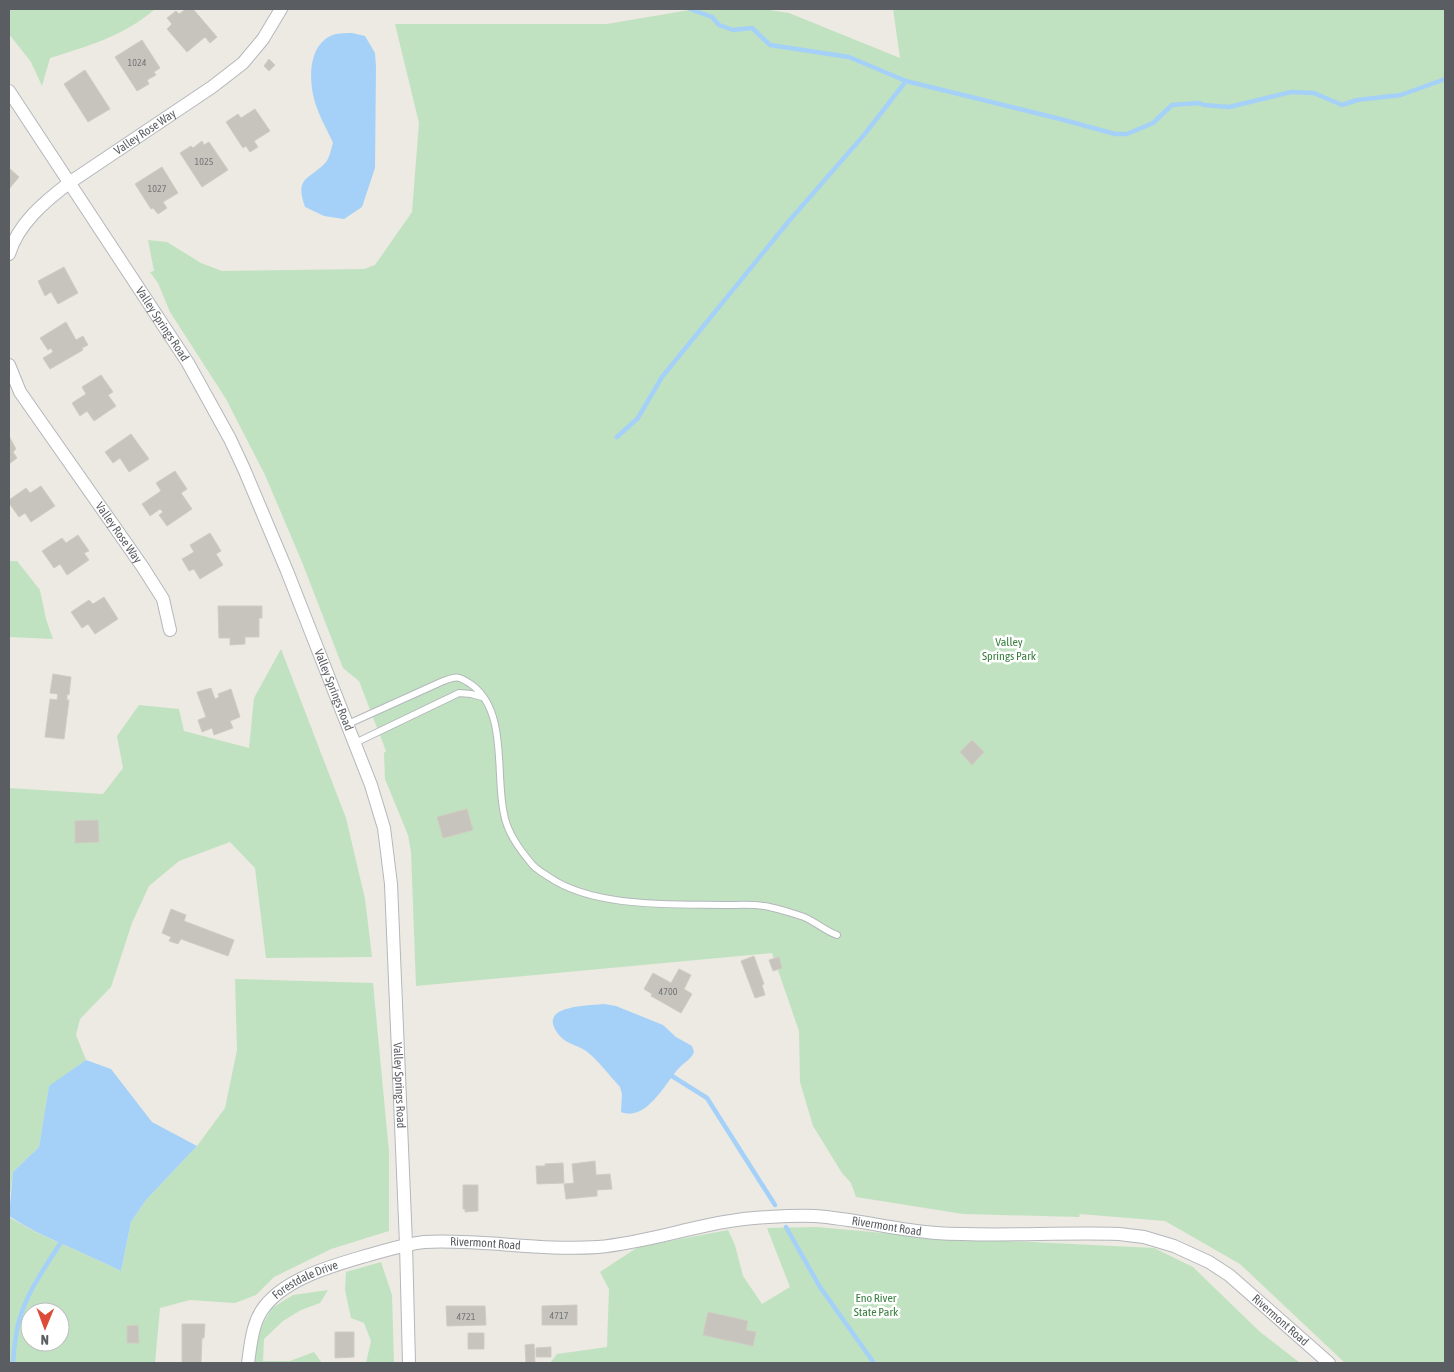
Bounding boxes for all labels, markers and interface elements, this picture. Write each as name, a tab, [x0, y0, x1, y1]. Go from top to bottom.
house number: 1024	[128, 57, 147, 68]
street label: Valley Rose Way	[111, 106, 178, 158]
house number: 1025	[195, 156, 214, 167]
house number: 1027	[148, 183, 167, 194]
street label: Valley Springs Road	[133, 284, 192, 364]
street label: Valley Rose Way	[92, 500, 145, 566]
park label: Valley Springs Park	[982, 635, 1037, 663]
street label: Valley Springs Road	[311, 647, 356, 733]
house number: 4700	[659, 986, 678, 997]
street label: Valley Springs Road	[391, 1042, 408, 1129]
street label: Rivermont Road	[851, 1214, 923, 1239]
street label: Rivermont Road	[450, 1235, 521, 1253]
street label: Forestdale Drive	[269, 1258, 340, 1302]
park label: Eno River State Park	[854, 1291, 899, 1319]
street label: Rivermont Road	[1249, 1292, 1312, 1349]
north arrow	[20, 1302, 70, 1352]
house number: 4717	[550, 1310, 569, 1321]
house number: 4721	[457, 1311, 476, 1322]
text: N	[41, 1332, 49, 1348]

